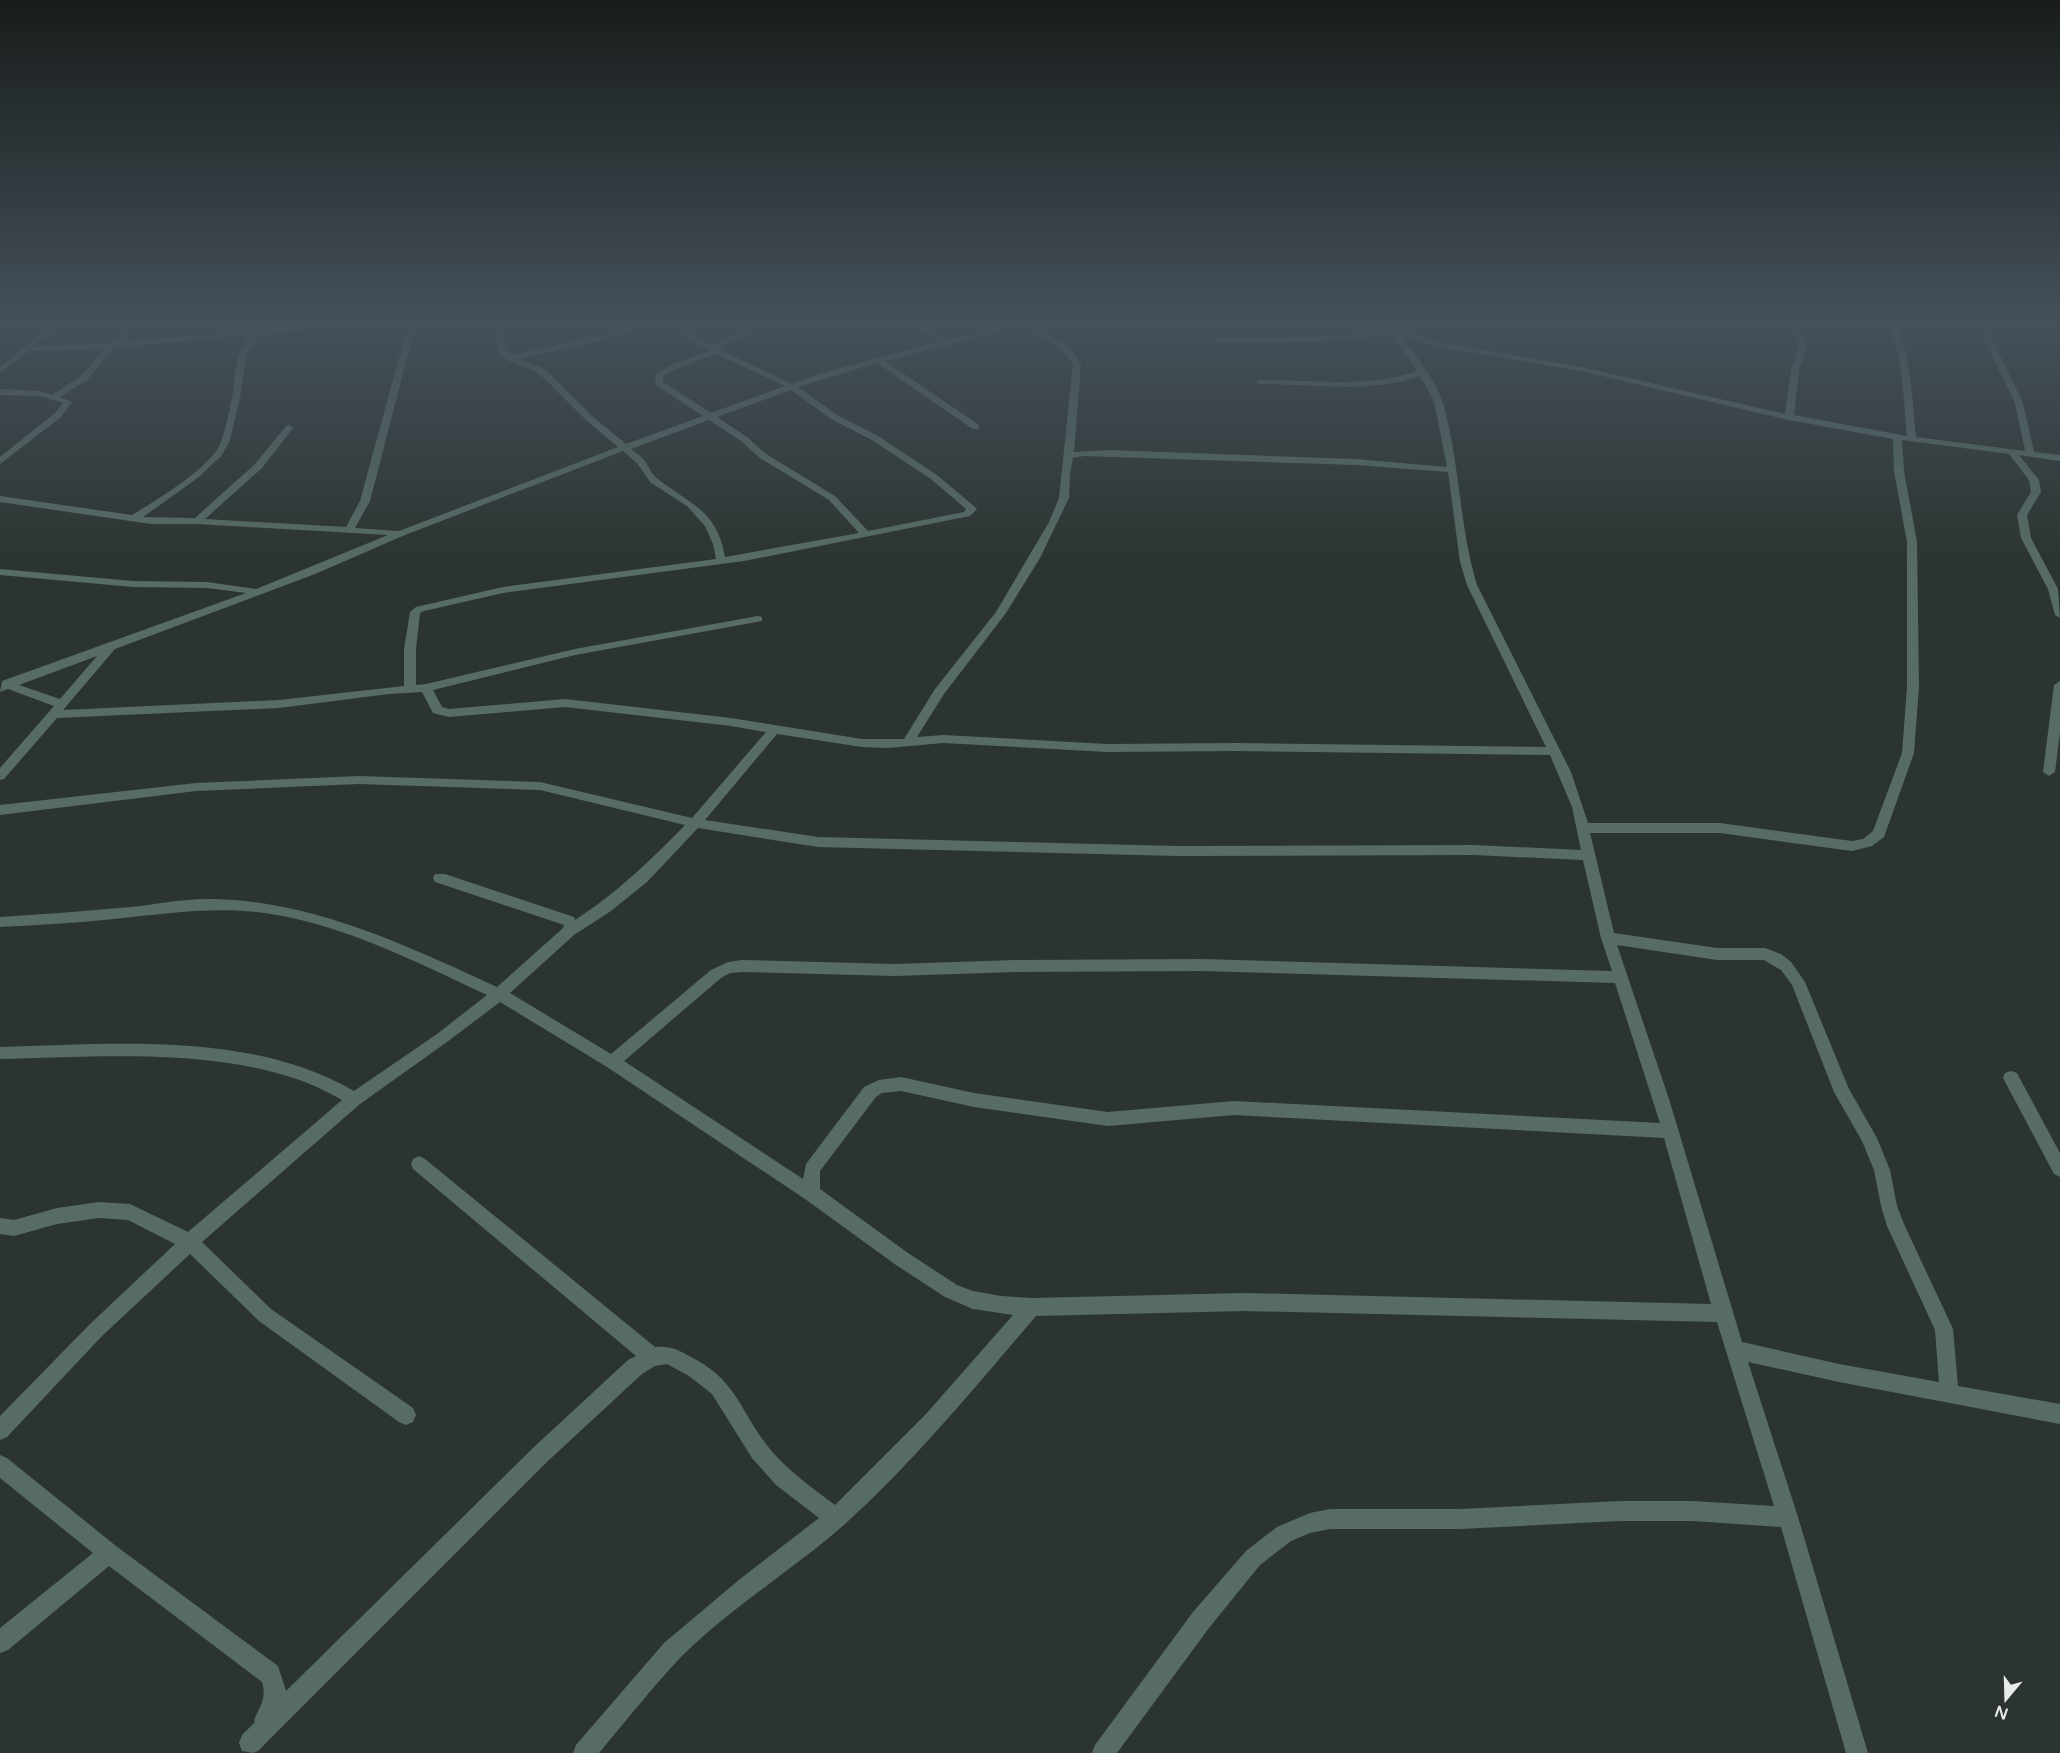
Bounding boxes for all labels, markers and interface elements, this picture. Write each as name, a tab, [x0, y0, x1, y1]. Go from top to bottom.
north arrow	[1976, 1669, 2036, 1729]
text: N	[1992, 1701, 2011, 1724]

